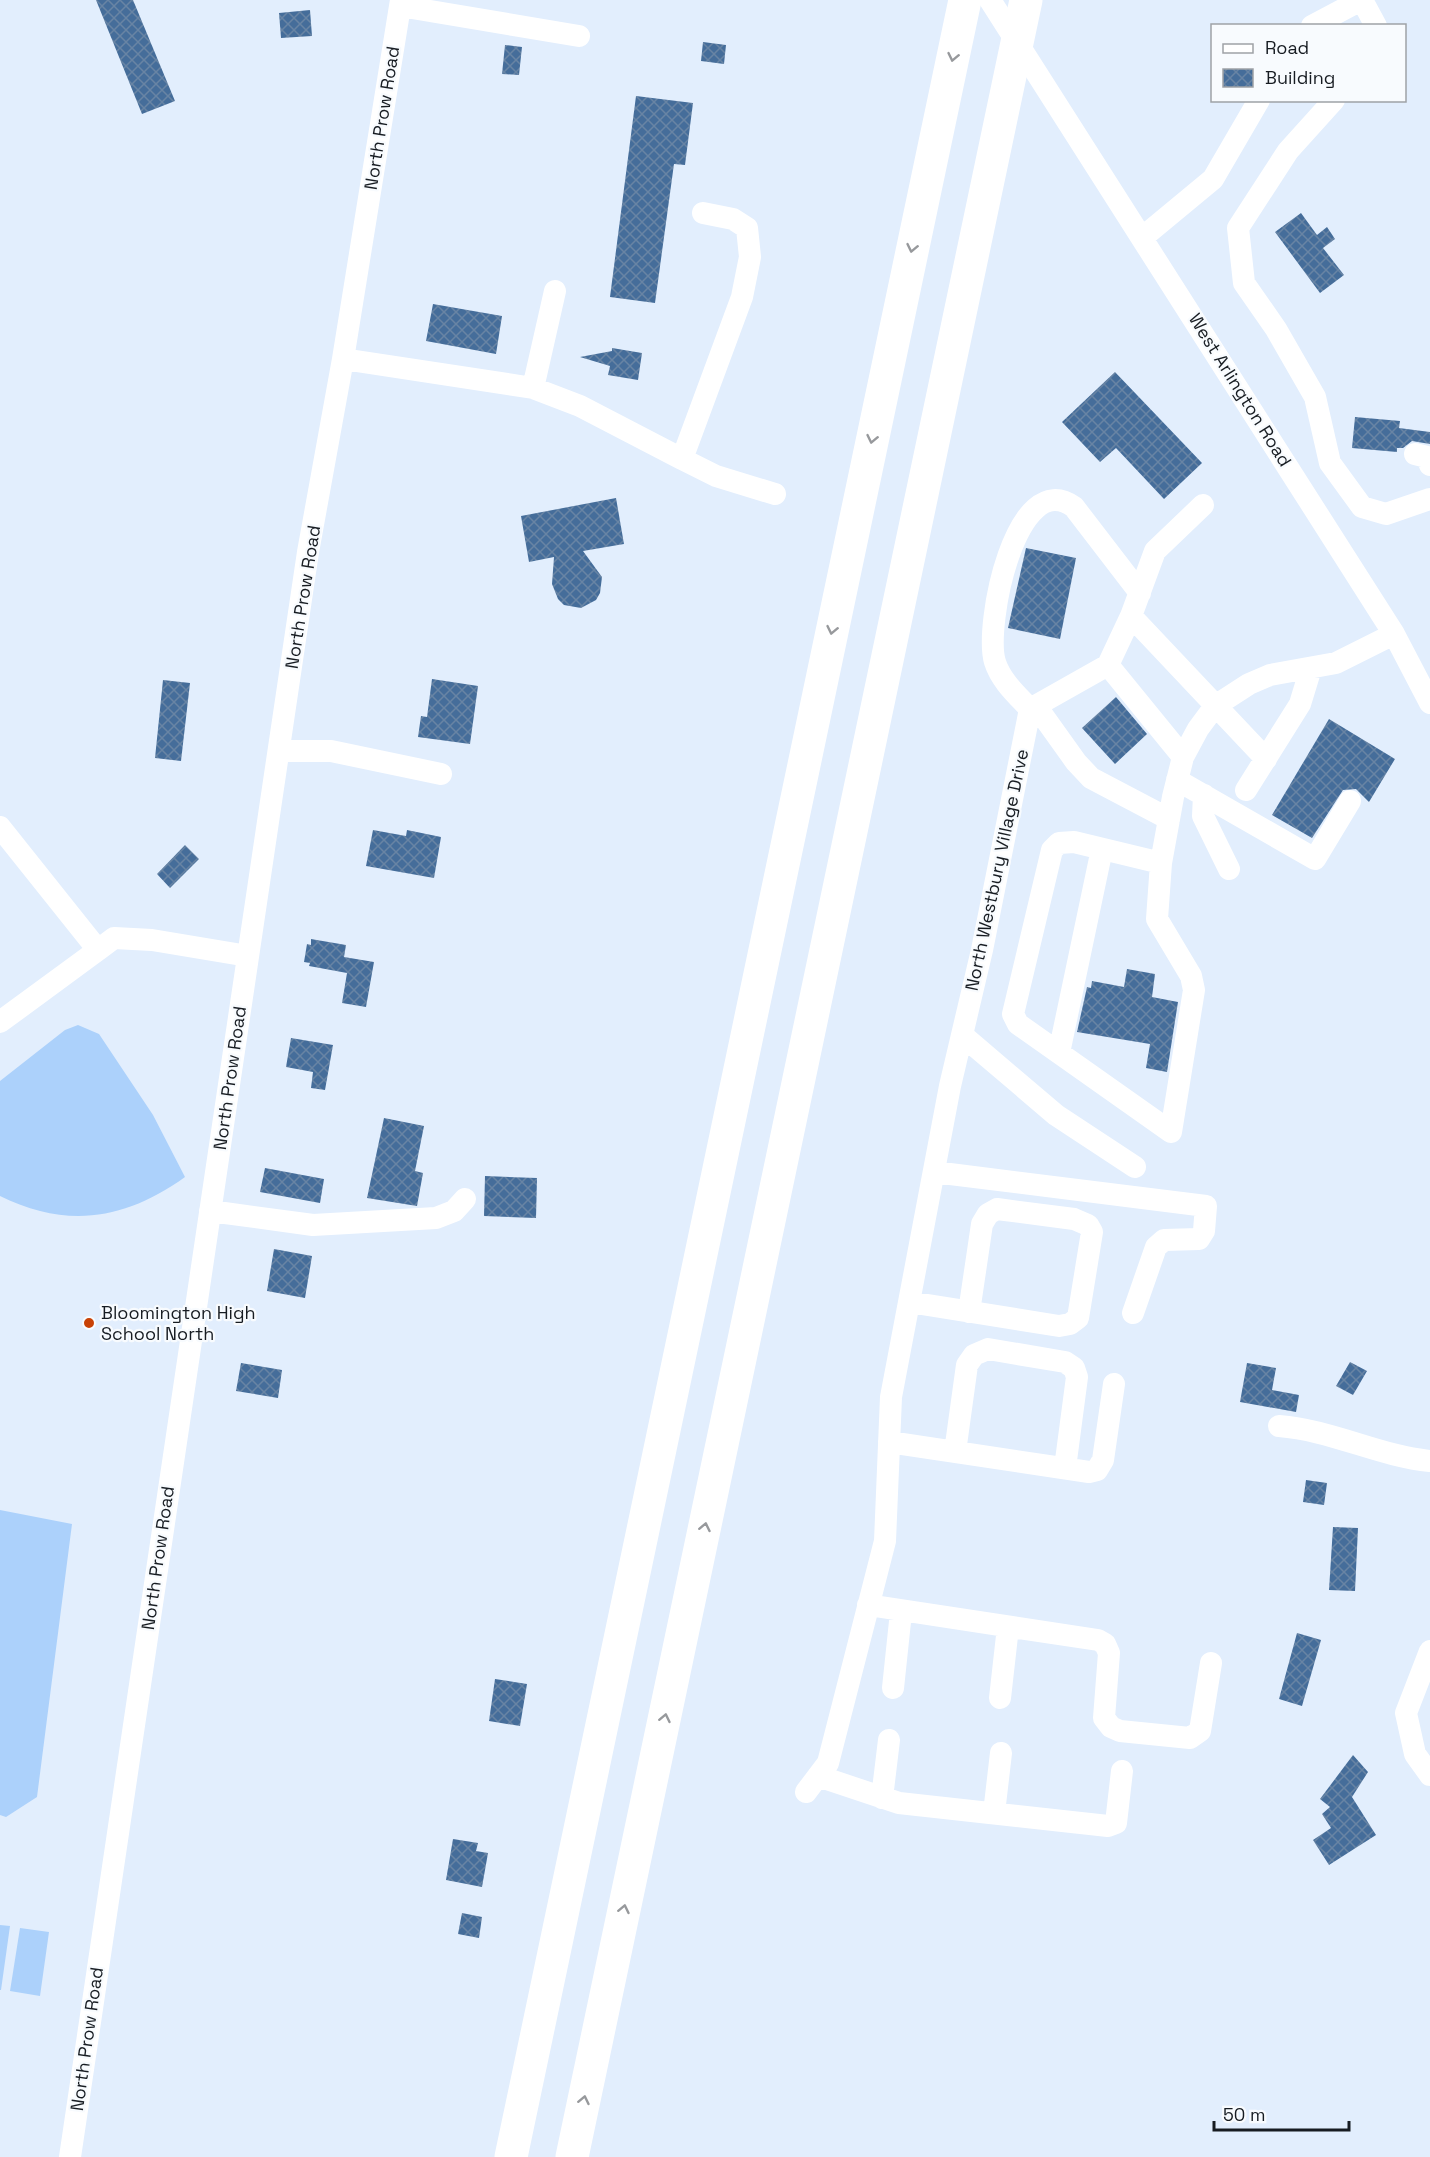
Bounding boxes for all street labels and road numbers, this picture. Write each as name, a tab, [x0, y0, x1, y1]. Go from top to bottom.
street label: North Prow Road	[359, 44, 404, 191]
street label: West Arlington Road	[1184, 309, 1297, 471]
street label: North Prow Road	[280, 523, 325, 670]
street label: North Westbury Village Drive	[960, 747, 1033, 993]
street label: North Prow Road	[208, 1004, 251, 1151]
street label: North Prow Road	[136, 1484, 179, 1631]
street label: North Prow Road	[65, 1965, 108, 2112]

